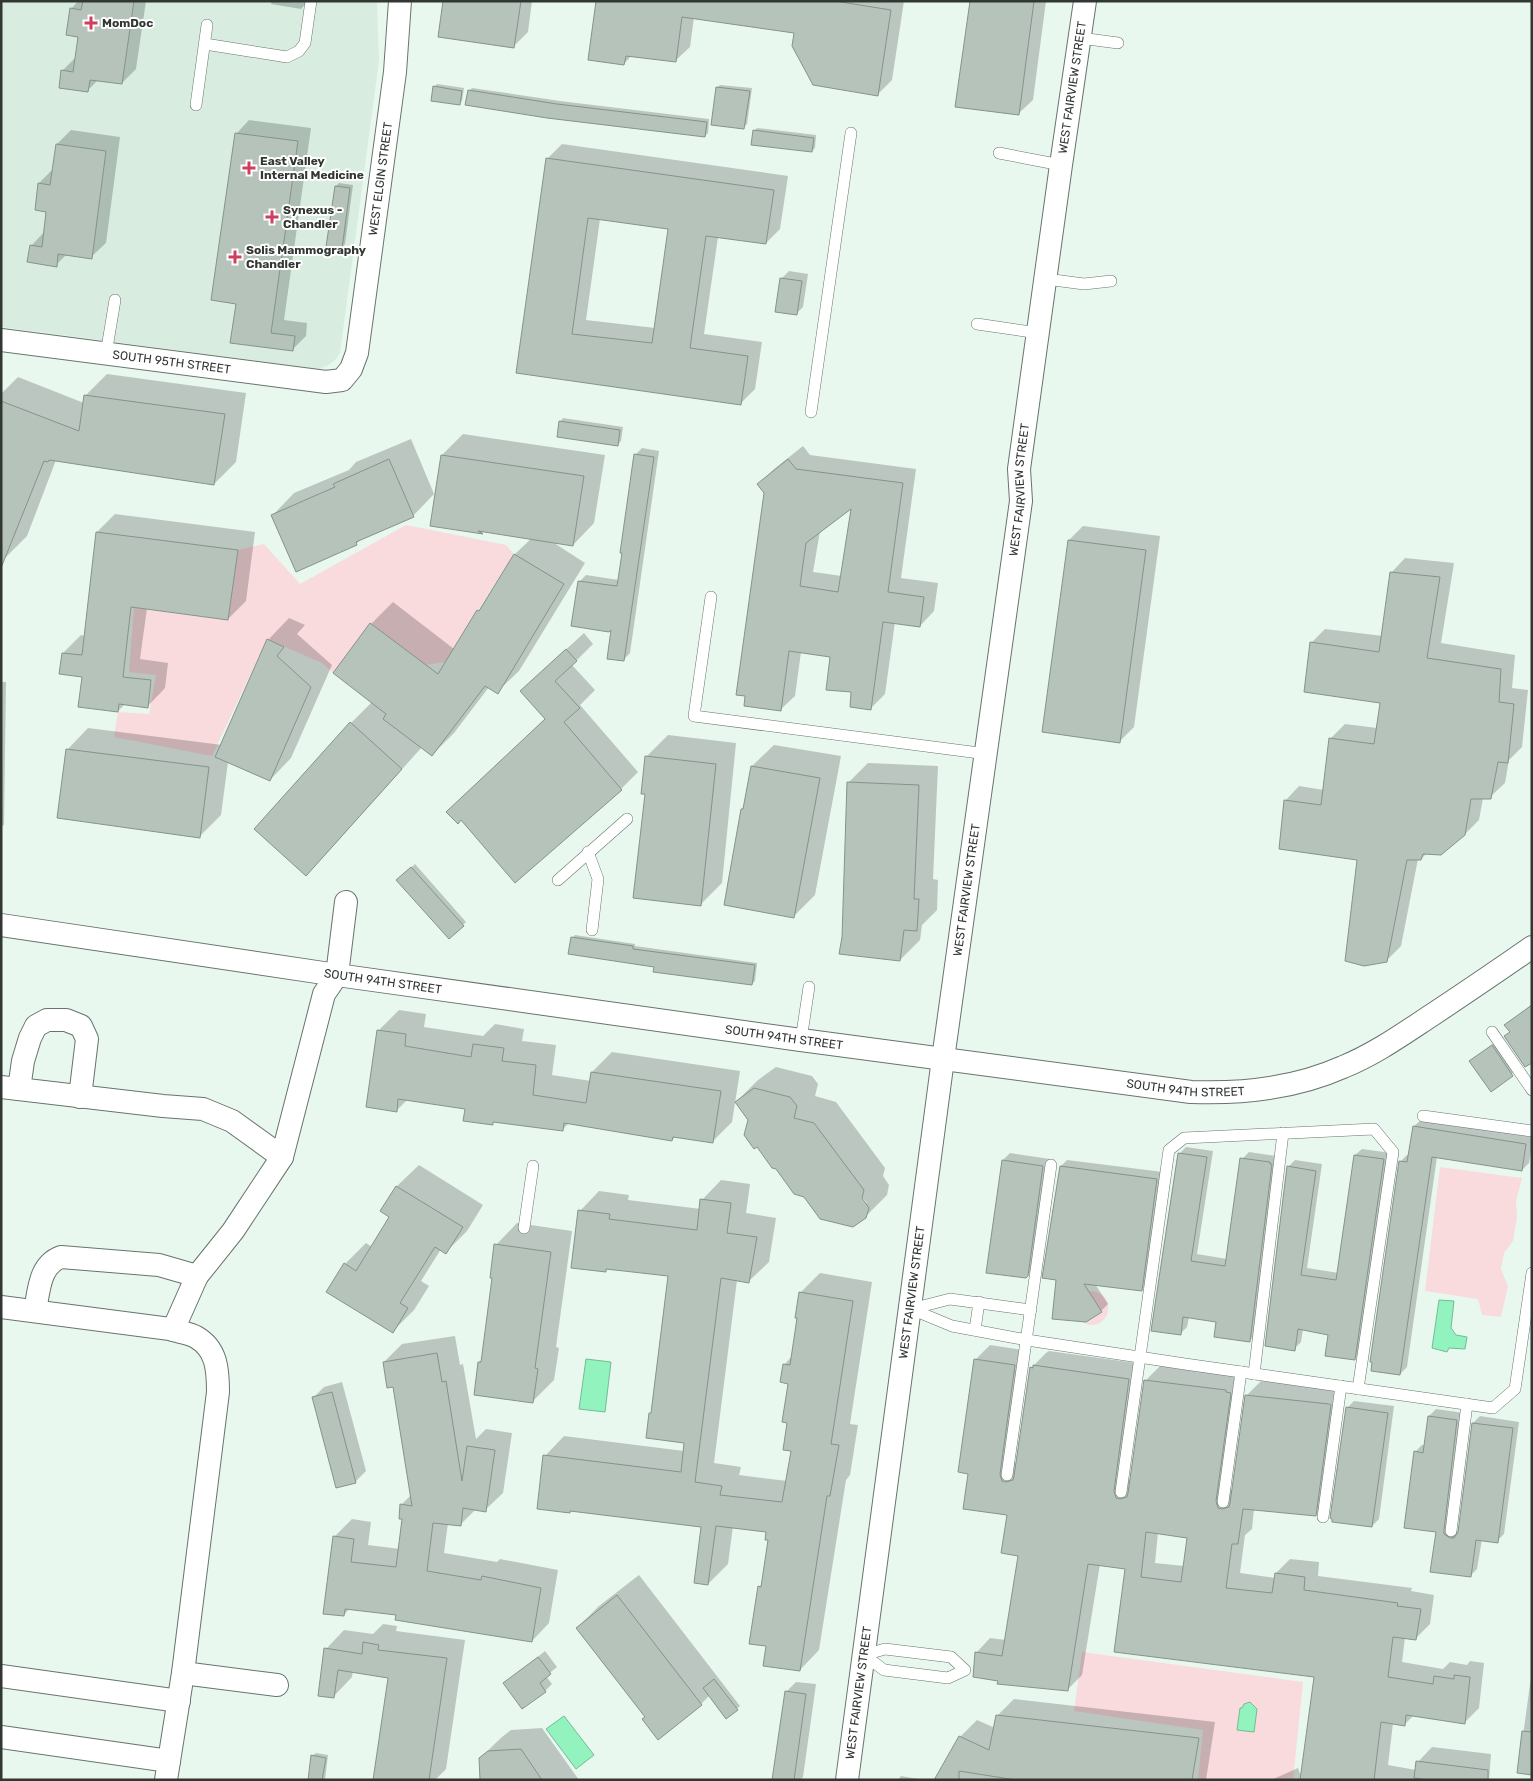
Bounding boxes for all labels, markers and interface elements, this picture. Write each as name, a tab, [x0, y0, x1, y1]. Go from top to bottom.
marker: MomDoc	[84, 16, 98, 30]
place label: MomDoc	[102, 16, 153, 30]
street label: WEST FAIRVIEW STREET	[1056, 20, 1089, 155]
street label: WEST ELGIN STREET	[366, 121, 395, 236]
place label: East Valley Internal Medicine	[260, 154, 364, 182]
marker: East Valley Internal Medicine	[242, 161, 256, 175]
place label: Synexus - Chandler	[283, 203, 343, 231]
marker: Synexus - Chandler	[265, 210, 279, 224]
place label: Solis Mammography Chandler	[246, 243, 366, 271]
marker: Solis Mammography Chandler	[228, 250, 242, 264]
street label: SOUTH 95TH STREET	[112, 347, 232, 377]
street label: WEST FAIRVIEW STREET	[1006, 422, 1032, 557]
street label: WEST FAIRVIEW STREET	[950, 823, 983, 957]
street label: SOUTH 94TH STREET	[323, 966, 443, 997]
street label: SOUTH 94TH STREET	[724, 1022, 844, 1053]
street label: SOUTH 94TH STREET	[1126, 1076, 1245, 1099]
street label: WEST FAIRVIEW STREET	[896, 1225, 928, 1360]
street label: WEST FAIRVIEW STREET	[843, 1625, 874, 1760]

